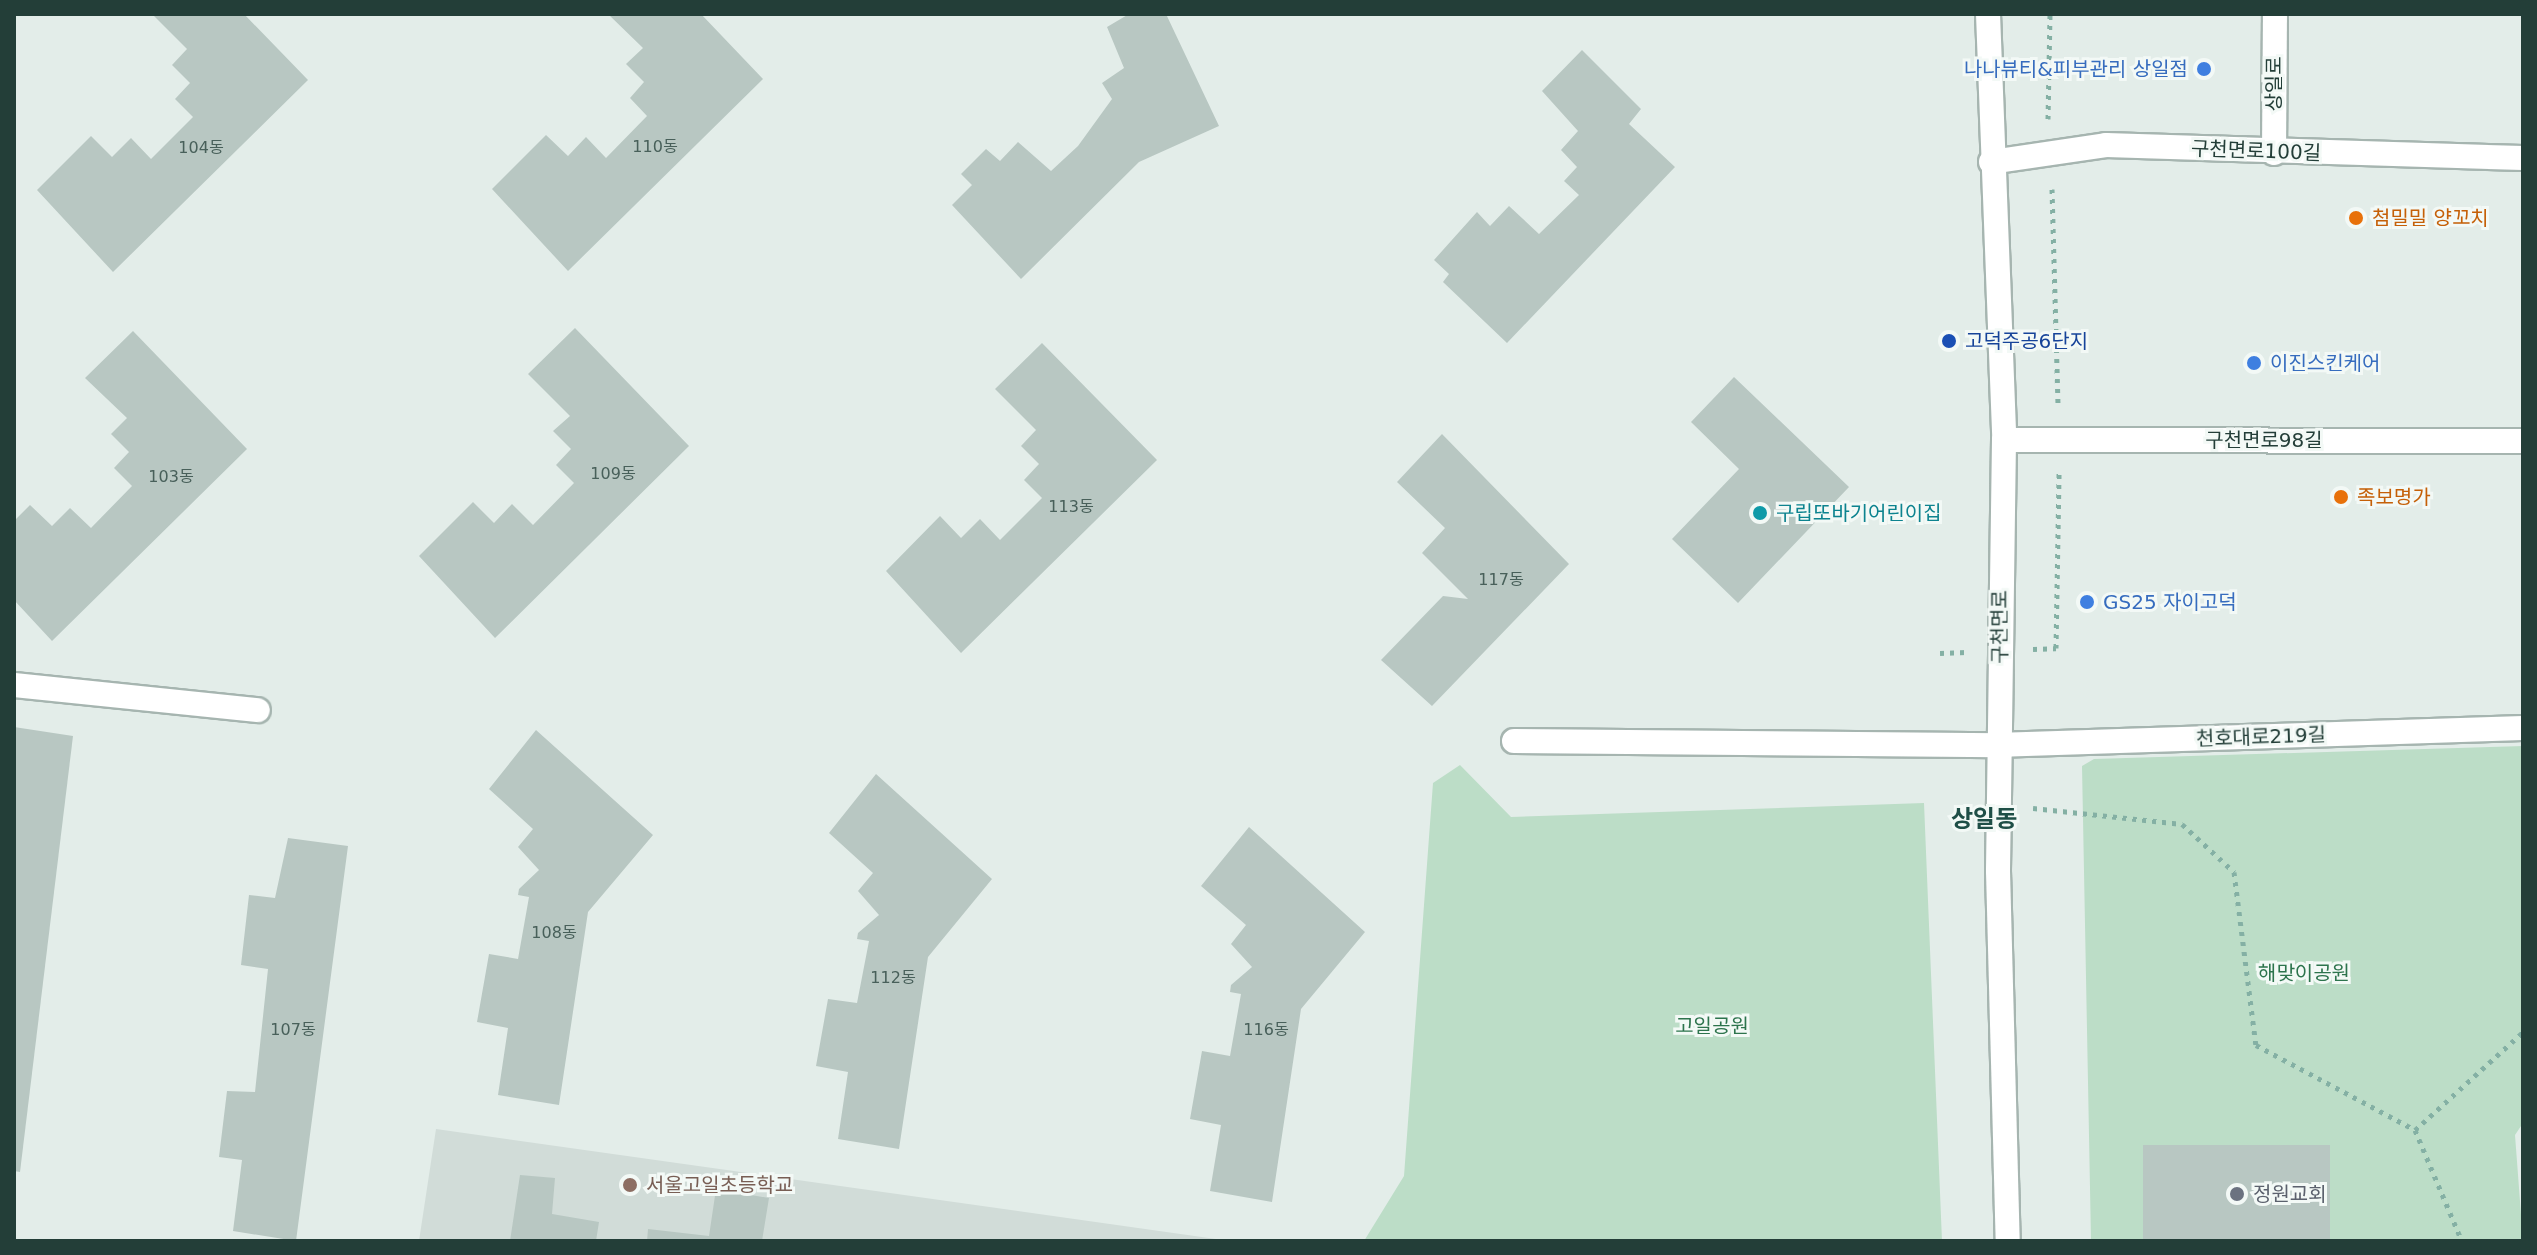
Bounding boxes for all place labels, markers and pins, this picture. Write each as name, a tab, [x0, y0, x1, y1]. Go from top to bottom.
place label: 나나뷰티&피부관리 상일점	[1964, 57, 2188, 81]
marker: 나나뷰티&피부관리 상일점	[2195, 60, 2213, 78]
place label: 첨밀밀 양꼬치	[2372, 206, 2489, 230]
marker: 첨밀밀 양꼬치	[2347, 209, 2365, 227]
place label: 고덕주공6단지	[1965, 329, 2088, 353]
marker: 고덕주공6단지	[1940, 332, 1958, 350]
place label: 이진스킨케어	[2270, 351, 2380, 375]
marker: 이진스킨케어	[2245, 354, 2263, 372]
place label: 족보명가	[2357, 485, 2431, 509]
marker: 족보명가	[2332, 488, 2350, 506]
place label: 구립또바기어린이집	[1776, 501, 1942, 525]
marker: 구립또바기어린이집	[1751, 504, 1769, 522]
place label: GS25 자이고덕	[2103, 590, 2237, 614]
marker: GS25 자이고덕	[2078, 593, 2096, 611]
place label: 서울고일초등학교	[646, 1173, 793, 1197]
marker: 서울고일초등학교	[621, 1176, 639, 1194]
place label: 정원교회	[2253, 1182, 2327, 1206]
marker: 정원교회	[2228, 1185, 2246, 1203]

